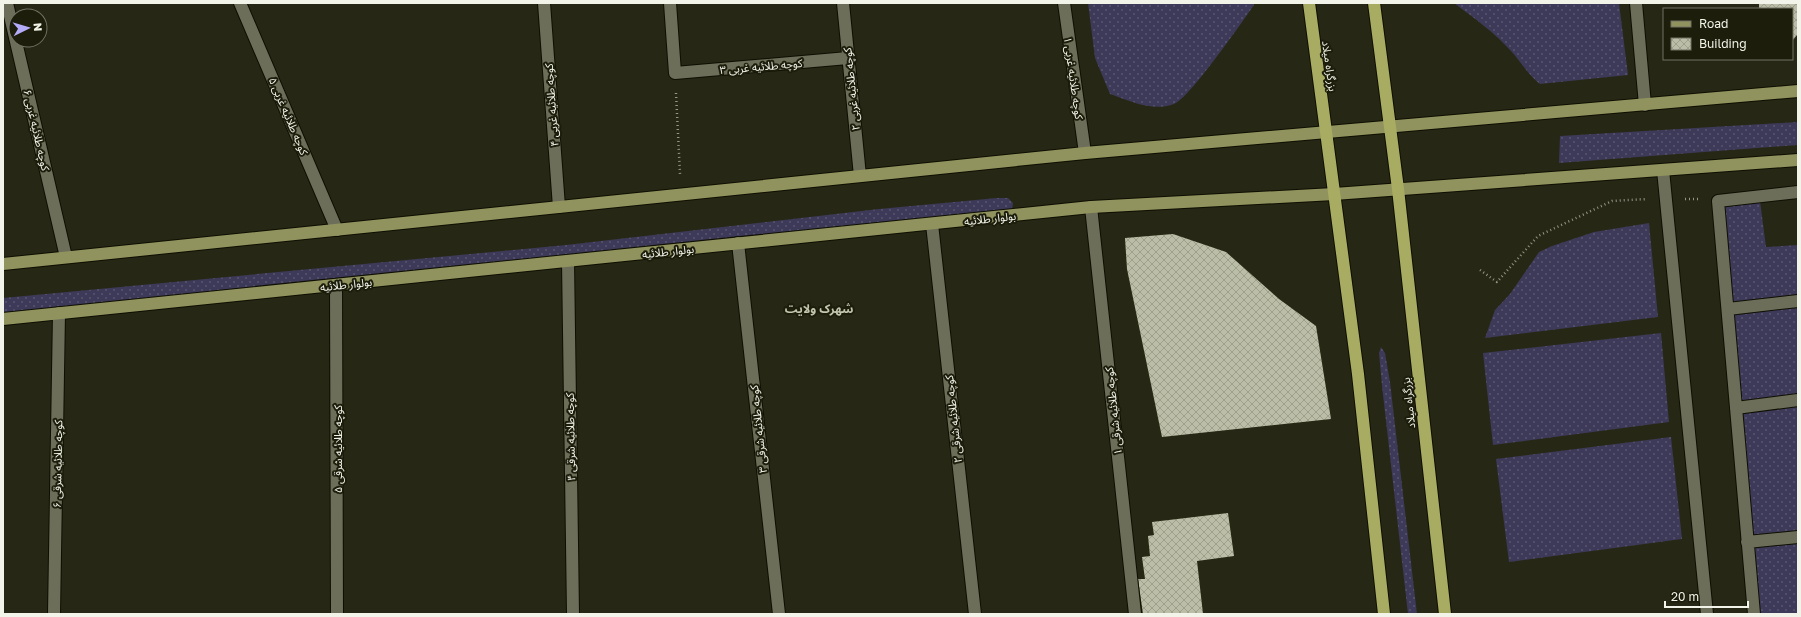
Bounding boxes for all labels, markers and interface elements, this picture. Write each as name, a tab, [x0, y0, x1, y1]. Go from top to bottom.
north arrow	[8, 8, 48, 48]
legend	[1663, 8, 1793, 60]
text: Road	[1699, 16, 1728, 31]
text: N	[32, 22, 45, 32]
street label: کوچه طلائیه غربی ۱	[1060, 36, 1086, 121]
text: Building	[1699, 36, 1747, 51]
street label: بزرگراه میلاد	[1319, 40, 1340, 92]
street label: کوچه طلائیه غربی ۲	[840, 46, 864, 131]
street label: کوچه طلائیه غربی ۳	[719, 56, 804, 78]
street label: کوچه طلائیه غربی ۴	[542, 62, 562, 147]
street label: کوچه طلائیه غربی ۵	[265, 75, 311, 158]
street label: کوچه طلائیه غربی ۶	[19, 88, 53, 173]
street label: بولوار طلائیه	[963, 209, 1017, 228]
street label: بولوار طلائیه	[641, 242, 695, 261]
street label: بولوار طلائیه	[319, 275, 373, 294]
district label: شهرک ولایت	[785, 301, 853, 316]
street label: کوچه طلائیه شرقی ۱	[1102, 366, 1126, 456]
street label: کوچه طلائیه شرقی ۲	[942, 374, 966, 464]
street label: بزرگراه میلاد	[1399, 377, 1418, 429]
street label: کوچه طلائیه شرقی ۳	[747, 384, 771, 474]
street label: کوچه طلائیه شرقی ۴	[563, 392, 579, 481]
street label: کوچه طلائیه شرقی ۵	[331, 404, 346, 493]
street label: کوچه طلائیه شرقی ۶	[50, 419, 66, 508]
scale bar	[1665, 583, 1748, 609]
text: 20 m	[1671, 589, 1699, 604]

